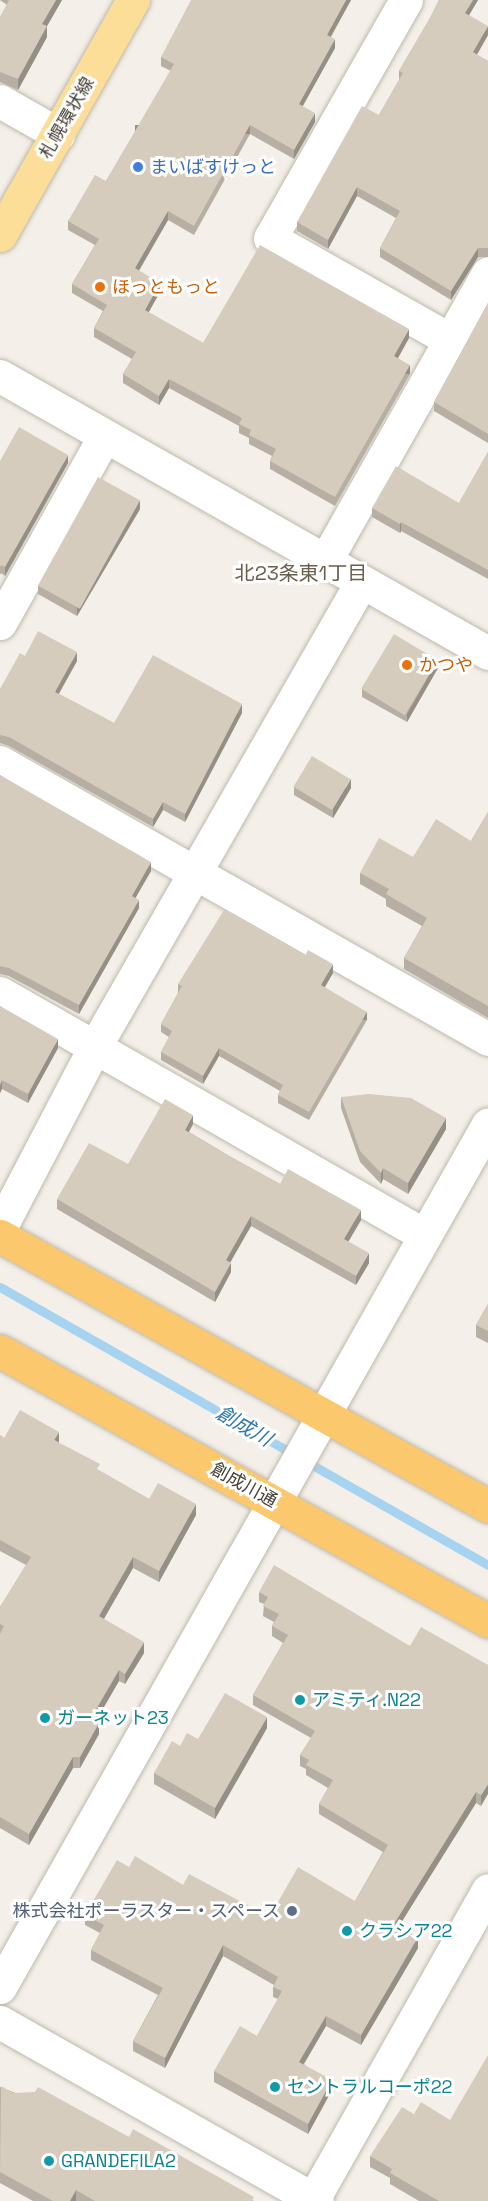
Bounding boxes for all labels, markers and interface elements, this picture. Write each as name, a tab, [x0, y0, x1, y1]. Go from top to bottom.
street label: 札幌環状線	[35, 74, 99, 162]
place label: まいばすけっと	[150, 156, 276, 178]
marker: まいばすけっと	[131, 160, 145, 174]
place label: ほっともっと	[112, 276, 220, 298]
marker: ほっともっと	[93, 280, 107, 294]
district label: 北23条東1丁目	[235, 561, 367, 585]
place label: かつや	[419, 654, 473, 676]
marker: かつや	[400, 658, 414, 672]
water label: 創成川	[212, 1401, 276, 1451]
street label: 創成川通	[207, 1458, 281, 1512]
place label: アミティ.N22	[312, 1689, 422, 1711]
marker: アミティ.N22	[293, 1693, 307, 1707]
place label: ガーネット23	[57, 1707, 169, 1729]
marker: ガーネット23	[38, 1711, 52, 1725]
place label: 株式会社ポーラスター・スペース	[10, 1900, 280, 1922]
marker: 株式会社ポーラスター・スペース	[285, 1904, 299, 1918]
place label: クラシア22	[359, 1920, 453, 1942]
marker: クラシア22	[340, 1924, 354, 1938]
place label: セントラルコーポ22	[287, 2076, 453, 2098]
marker: セントラルコーポ22	[268, 2080, 282, 2094]
place label: GRANDEFILA2	[61, 2150, 176, 2172]
marker: GRANDEFILA2	[42, 2154, 56, 2168]

